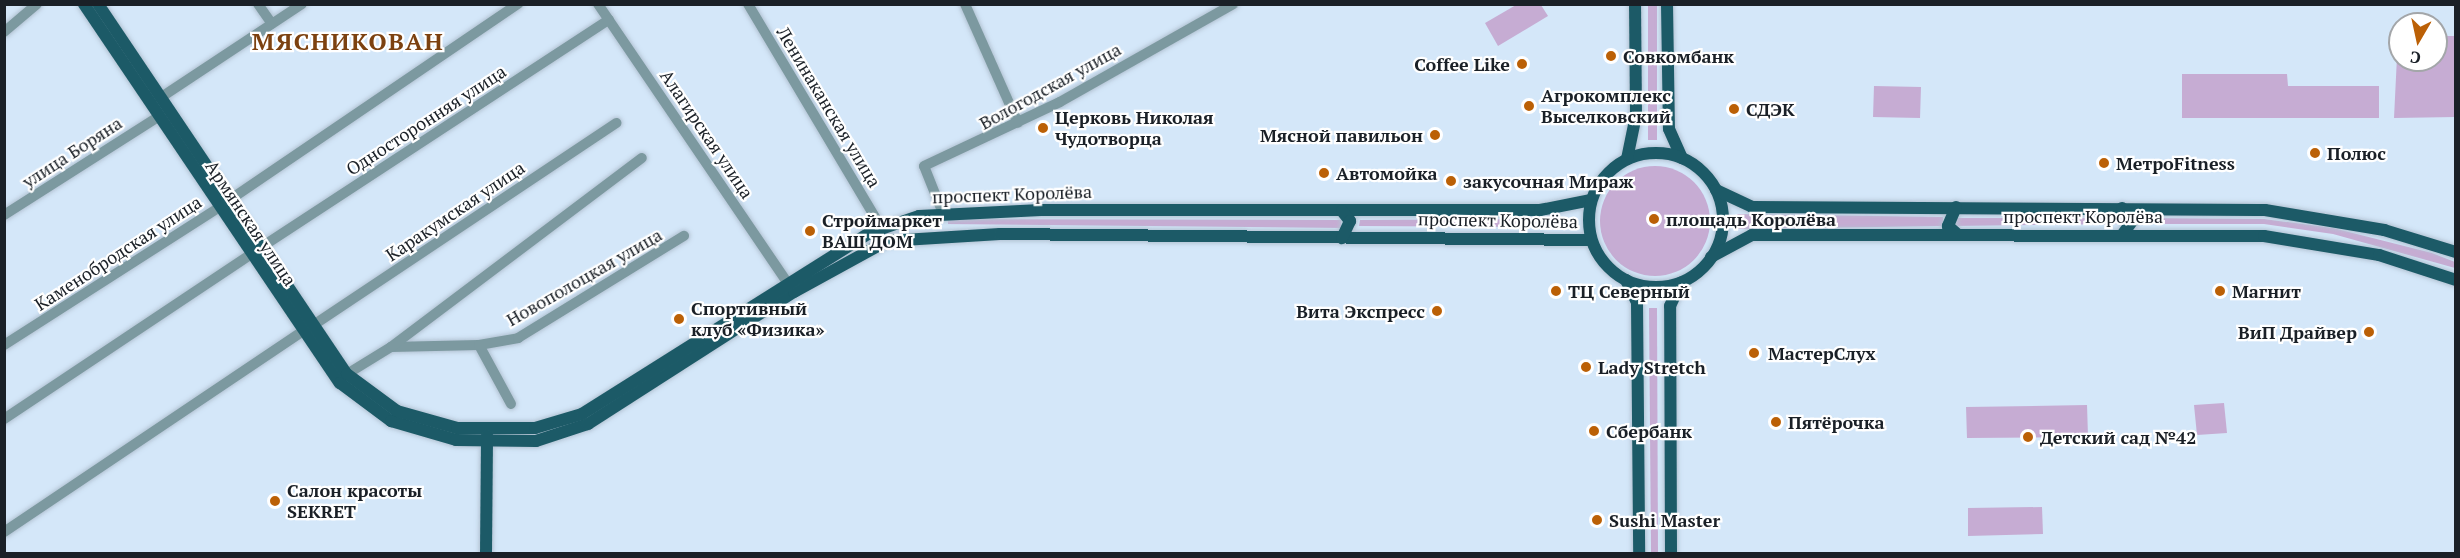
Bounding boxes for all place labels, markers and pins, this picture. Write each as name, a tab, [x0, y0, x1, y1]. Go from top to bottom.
place label: Совкомбанк	[1623, 45, 1734, 67]
marker: Совкомбанк	[1604, 49, 1618, 63]
place label: Coffee Like	[1414, 53, 1510, 75]
marker: Coffee Like	[1515, 57, 1529, 71]
place label: Агрокомплекс Выселковский	[1541, 85, 1671, 128]
place label: СДЭК	[1746, 98, 1795, 120]
marker: Агрокомплекс Выселковский	[1522, 99, 1536, 113]
marker: СДЭК	[1727, 102, 1741, 116]
place label: Церковь Николая Чудотворца	[1055, 107, 1214, 150]
marker: Церковь Николая Чудотворца	[1036, 121, 1050, 135]
place label: Мясной павильон	[1260, 124, 1423, 146]
marker: Мясной павильон	[1428, 128, 1442, 142]
place label: Полюс	[2327, 142, 2386, 164]
marker: Полюс	[2308, 146, 2322, 160]
place label: МетроFitness	[2116, 152, 2235, 174]
marker: МетроFitness	[2097, 156, 2111, 170]
place label: Автомойка	[1336, 162, 1438, 184]
marker: Автомойка	[1317, 166, 1331, 180]
place label: закусочная Мираж	[1463, 170, 1633, 192]
marker: закусочная Мираж	[1444, 174, 1458, 188]
place label: площадь Королёва	[1666, 208, 1836, 230]
place label: Строймаркет ВАШ ДОМ	[822, 210, 942, 252]
marker: площадь Королёва	[1647, 212, 1661, 226]
marker: Строймаркет ВАШ ДОМ	[803, 224, 817, 238]
place label: ТЦ Северный	[1568, 280, 1690, 302]
place label: Магнит	[2232, 280, 2301, 302]
marker: ТЦ Северный	[1549, 284, 1563, 298]
marker: Магнит	[2213, 284, 2227, 298]
place label: Спортивный клуб «Физика»	[691, 298, 825, 340]
place label: Вита Экспресс	[1296, 300, 1425, 322]
marker: Вита Экспресс	[1430, 304, 1444, 318]
marker: Спортивный клуб «Физика»	[672, 312, 686, 326]
place label: ВиП Драйвер	[2238, 321, 2357, 343]
marker: ВиП Драйвер	[2362, 325, 2376, 339]
place label: МастерСлух	[1768, 342, 1876, 364]
marker: МастерСлух	[1745, 344, 1763, 362]
place label: Lady Stretch	[1598, 356, 1706, 378]
marker: Lady Stretch	[1579, 360, 1593, 374]
place label: Пятёрочка	[1788, 411, 1884, 433]
marker: Пятёрочка	[1769, 415, 1783, 429]
place label: Сбербанк	[1606, 420, 1692, 442]
marker: Сбербанк	[1587, 424, 1601, 438]
place label: Детский сад №42	[2040, 426, 2196, 448]
marker: Детский сад №42	[2021, 430, 2035, 444]
place label: Салон красоты SEKRET	[287, 480, 422, 522]
marker: Салон красоты SEKRET	[268, 494, 282, 508]
place label: Sushi Master	[1609, 509, 1720, 531]
marker: Sushi Master	[1590, 513, 1604, 527]

